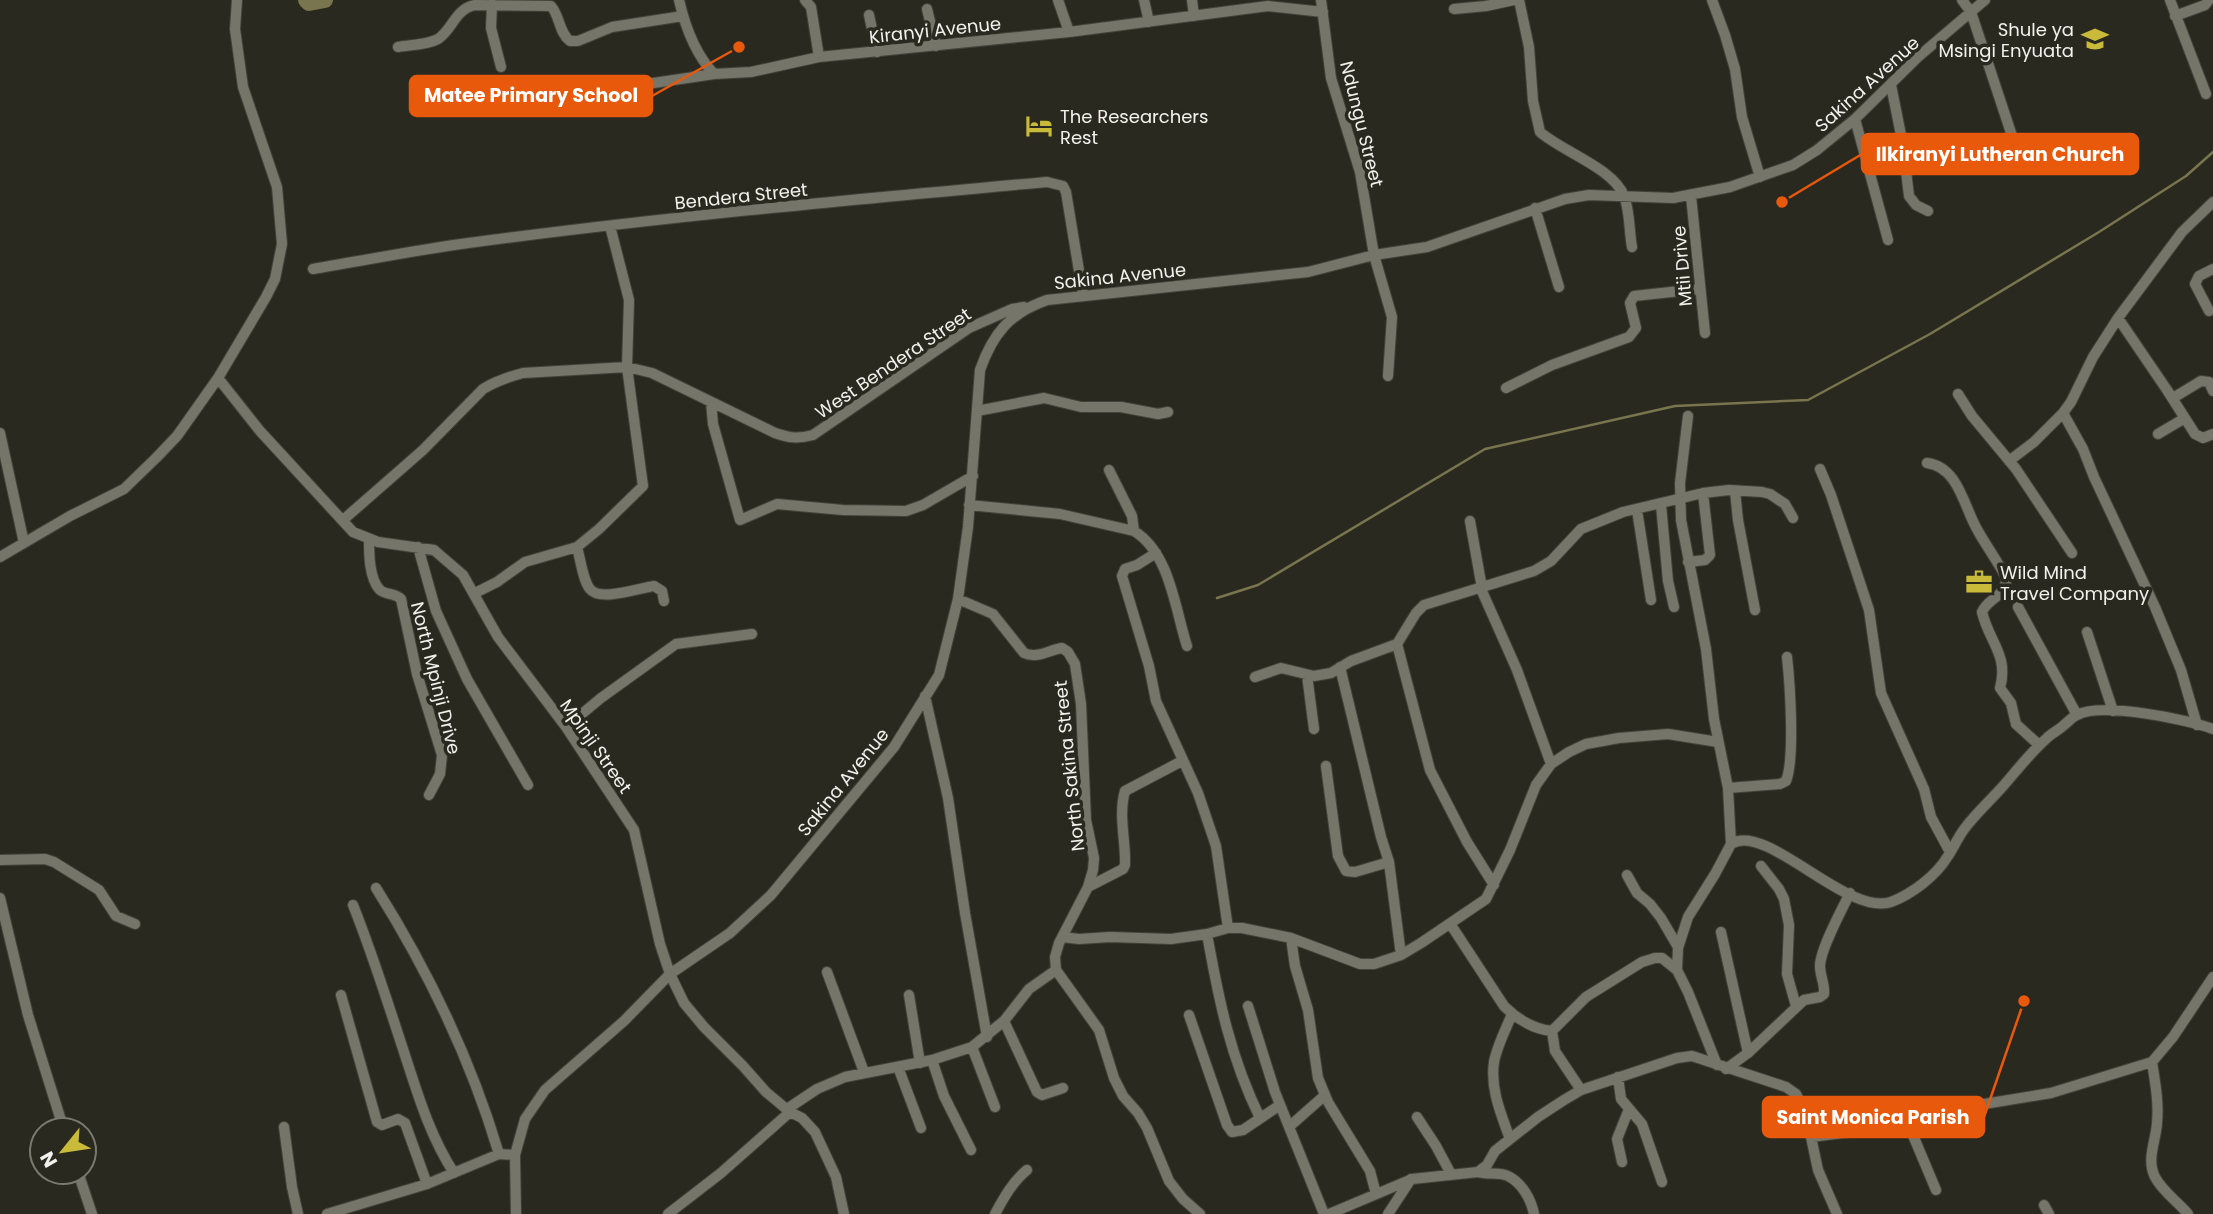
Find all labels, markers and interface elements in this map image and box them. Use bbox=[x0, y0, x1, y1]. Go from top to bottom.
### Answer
street label: Kiranyi Avenue bbox=[868, 11, 1002, 49]
place label: Shule ya Msingi Enyuata bbox=[1938, 17, 2074, 63]
school or university icon: Shule ya Msingi Enyuata bbox=[2080, 24, 2110, 54]
street label: Sakina Avenue bbox=[1809, 30, 1925, 138]
street label: Ndungu Street bbox=[1334, 58, 1390, 190]
callout: Matee Primary School bbox=[410, 76, 652, 116]
text: Matee Primary School bbox=[424, 82, 638, 109]
place label: The Researchers Rest bbox=[1060, 104, 1208, 150]
hotel icon: The Researchers Rest bbox=[1024, 111, 1054, 141]
callout: Ilkiranyi Lutheran Church bbox=[1862, 134, 2138, 174]
text: Ilkiranyi Lutheran Church bbox=[1876, 141, 2124, 168]
street label: Bendera Street bbox=[673, 177, 809, 215]
street label: Mtii Drive bbox=[1666, 225, 1698, 307]
street label: Sakina Avenue bbox=[1053, 257, 1187, 295]
street label: West Bendera Street bbox=[810, 301, 976, 425]
place label: Wild Mind Travel Company bbox=[2000, 560, 2149, 606]
office icon: Wild Mind Travel Company bbox=[1964, 567, 1994, 597]
street label: North Mpinji Drive bbox=[405, 599, 467, 757]
street label: North Sakina Street bbox=[1048, 679, 1090, 853]
street label: Mpinji Street bbox=[554, 694, 638, 798]
street label: Sakina Avenue bbox=[792, 723, 894, 841]
callout: Saint Monica Parish bbox=[1763, 1097, 1984, 1137]
text: Saint Monica Parish bbox=[1776, 1104, 1970, 1131]
north arrow bbox=[28, 1116, 98, 1186]
text: N bbox=[33, 1146, 64, 1172]

